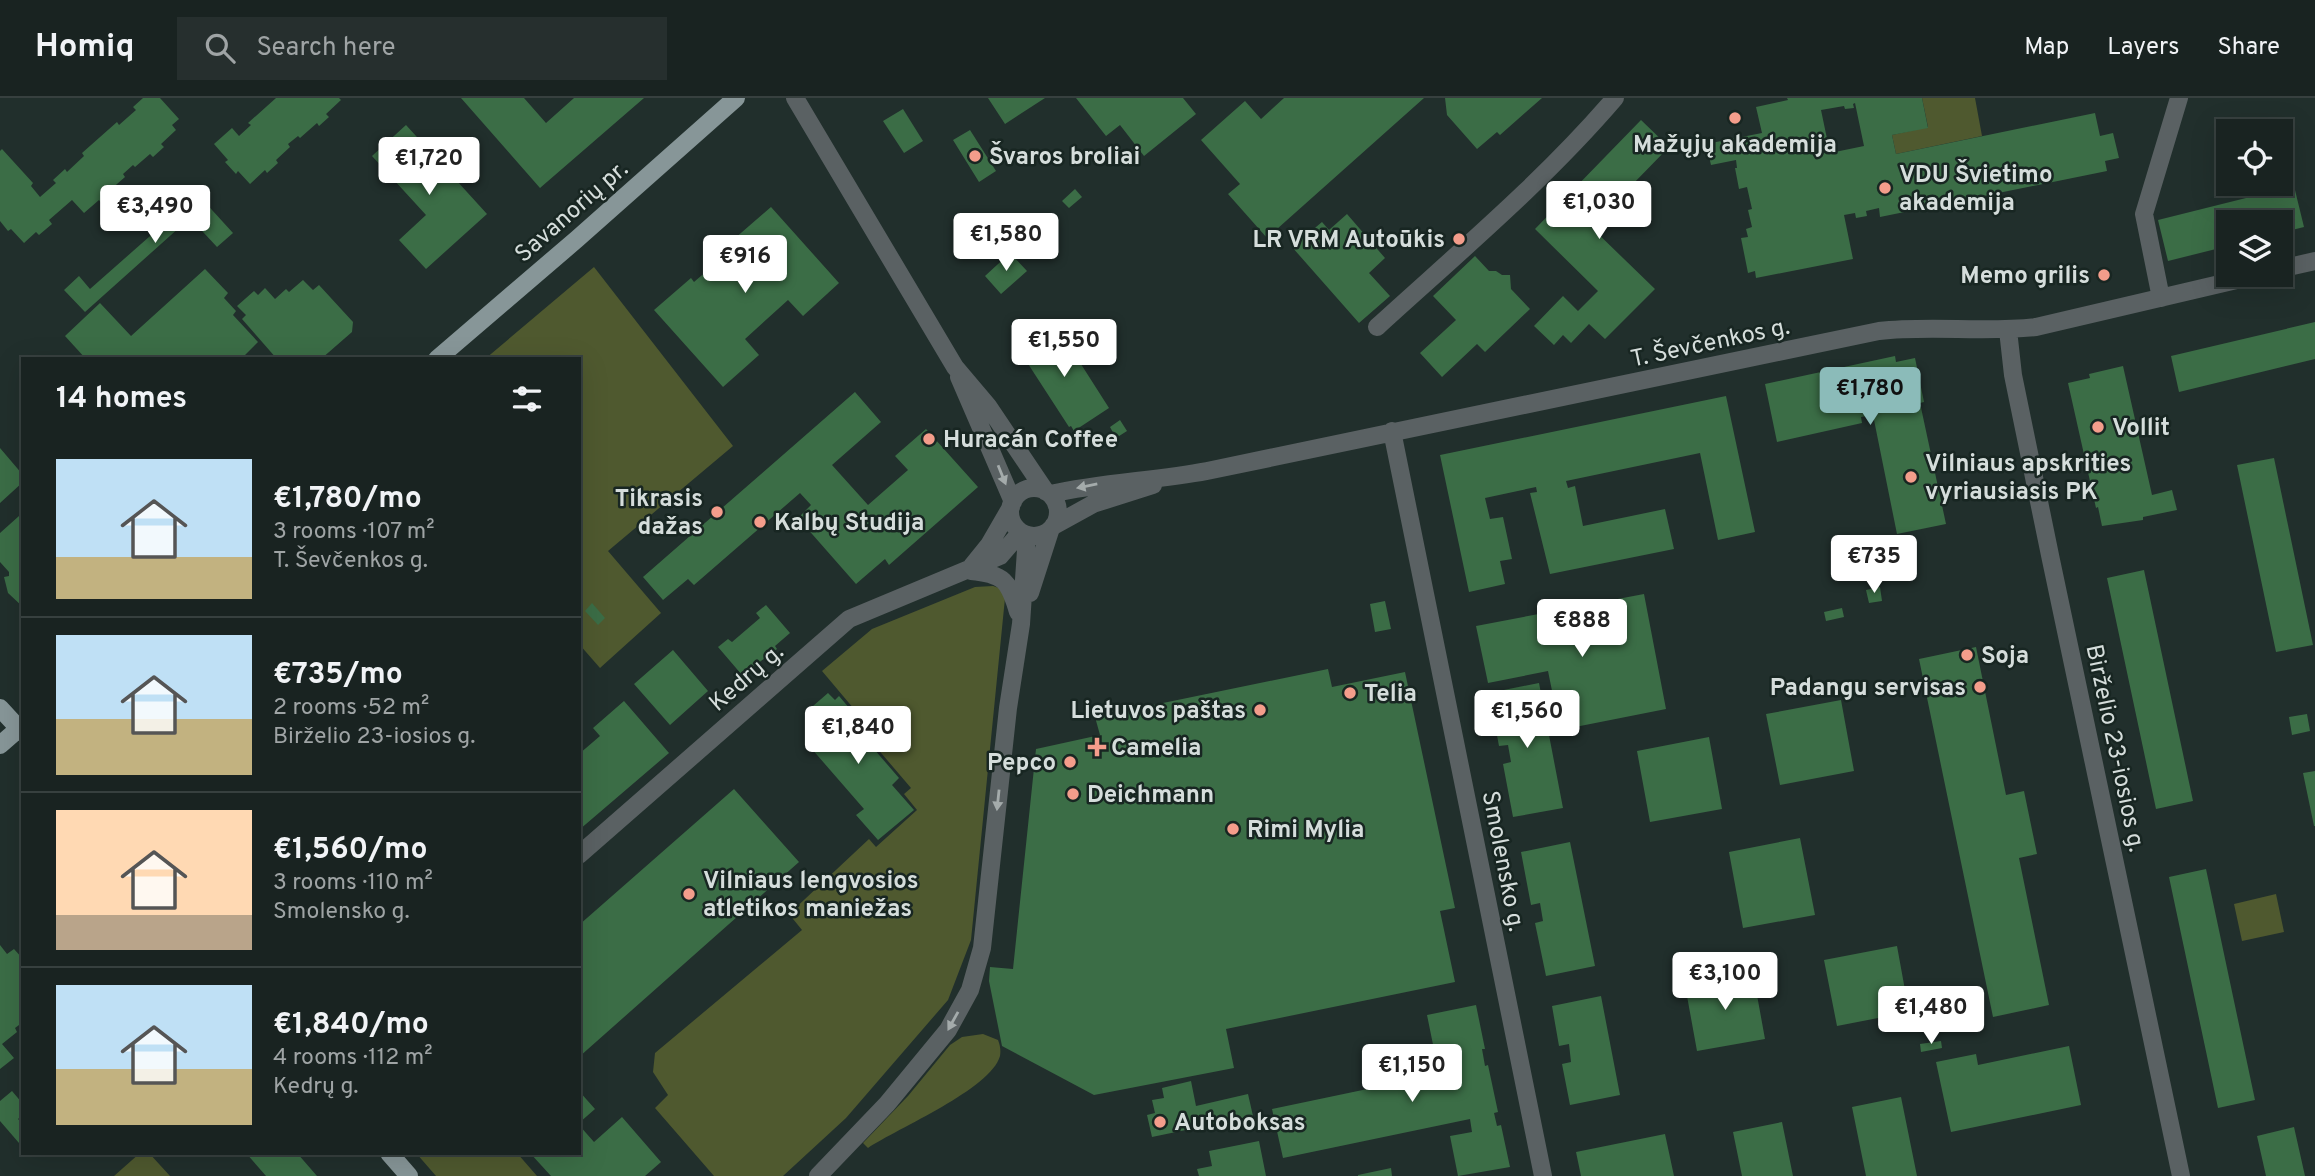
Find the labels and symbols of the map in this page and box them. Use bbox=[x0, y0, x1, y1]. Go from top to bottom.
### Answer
marker: Mažųjų akademija bbox=[1727, 110, 1743, 126]
place label: Mažųjų akademija bbox=[1633, 131, 1837, 161]
pin: €1,720 bbox=[372, 138, 486, 197]
place label: Švaros broliai bbox=[989, 141, 1140, 173]
marker: Švaros broliai bbox=[967, 148, 983, 164]
street label: Savanorių pr. bbox=[509, 155, 635, 270]
place label: VDU Švietimo akademija bbox=[1899, 159, 2053, 219]
marker: VDU Švietimo akademija bbox=[1877, 180, 1893, 196]
pin: €1,030 bbox=[1542, 181, 1656, 241]
pin: €3,490 bbox=[98, 186, 212, 245]
pin: €1,580 bbox=[949, 214, 1063, 273]
place label: LR VRM Autoūkis bbox=[1252, 226, 1445, 256]
marker: LR VRM Autoūkis bbox=[1451, 231, 1467, 247]
pin: €916 bbox=[704, 236, 786, 295]
place label: Memo grilis bbox=[1960, 262, 2090, 292]
marker: Memo grilis bbox=[2096, 267, 2112, 283]
street label: T. Ševčenkos g. bbox=[1628, 311, 1793, 375]
pin: €1,550 bbox=[1007, 320, 1121, 379]
pin: €1,780 bbox=[1813, 368, 1927, 427]
place label: Vollit bbox=[2112, 414, 2170, 444]
marker: Vollit bbox=[2090, 419, 2106, 435]
place label: Huracán Coffee bbox=[943, 426, 1118, 456]
marker: Huracán Coffee bbox=[921, 431, 937, 447]
place label: Vilniaus apskrities vyriausiasis PK bbox=[1925, 450, 2131, 508]
one-way arrow bbox=[996, 464, 1007, 485]
marker: Vilniaus apskrities vyriausiasis PK bbox=[1903, 469, 1919, 485]
one-way arrow bbox=[1076, 481, 1098, 492]
place label: Tikrasis dažas bbox=[615, 485, 703, 543]
marker: Tikrasis dažas bbox=[709, 504, 725, 520]
place label: Kalbų Studija bbox=[774, 509, 924, 539]
marker: Kalbų Studija bbox=[752, 514, 768, 530]
pin: €735 bbox=[1833, 536, 1915, 595]
pin: €888 bbox=[1541, 600, 1623, 659]
street label: Kedrų g. bbox=[704, 638, 791, 719]
place label: Soja bbox=[1981, 642, 2029, 672]
street label: Birželio 23-iosios g. bbox=[2077, 642, 2151, 855]
marker: Soja bbox=[1959, 647, 1975, 663]
place label: Padangu servisas bbox=[1770, 674, 1966, 704]
marker: Padangu servisas bbox=[1972, 679, 1988, 695]
place label: Telia bbox=[1364, 680, 1417, 710]
marker: Telia bbox=[1342, 685, 1358, 701]
pin: €1,560 bbox=[1470, 690, 1584, 750]
place label: Lietuvos paštas bbox=[1070, 697, 1246, 727]
marker: Lietuvos paštas bbox=[1252, 702, 1268, 718]
pin: €1,840 bbox=[801, 706, 915, 766]
place label: Camelia bbox=[1111, 734, 1201, 764]
marker: Camelia bbox=[1089, 739, 1105, 755]
place label: Pepco bbox=[987, 749, 1056, 779]
marker: Pepco bbox=[1062, 754, 1078, 770]
place label: Deichmann bbox=[1087, 781, 1214, 811]
marker: Deichmann bbox=[1065, 786, 1081, 802]
one-way arrow bbox=[992, 789, 1003, 811]
street label: Smolensko g. bbox=[1474, 789, 1530, 934]
place label: Rimi Mylia bbox=[1247, 816, 1364, 846]
marker: Rimi Mylia bbox=[1225, 821, 1241, 837]
place label: Vilniaus lengvosios atletikos maniežas bbox=[703, 867, 918, 925]
marker: Vilniaus lengvosios atletikos maniežas bbox=[681, 886, 697, 902]
pin: €3,100 bbox=[1668, 953, 1782, 1012]
pin: €1,480 bbox=[1874, 986, 1988, 1046]
one-way arrow bbox=[947, 1011, 959, 1031]
pin: €1,150 bbox=[1355, 1044, 1469, 1104]
place label: Autoboksas bbox=[1174, 1109, 1306, 1139]
marker: Autoboksas bbox=[1152, 1114, 1168, 1130]

